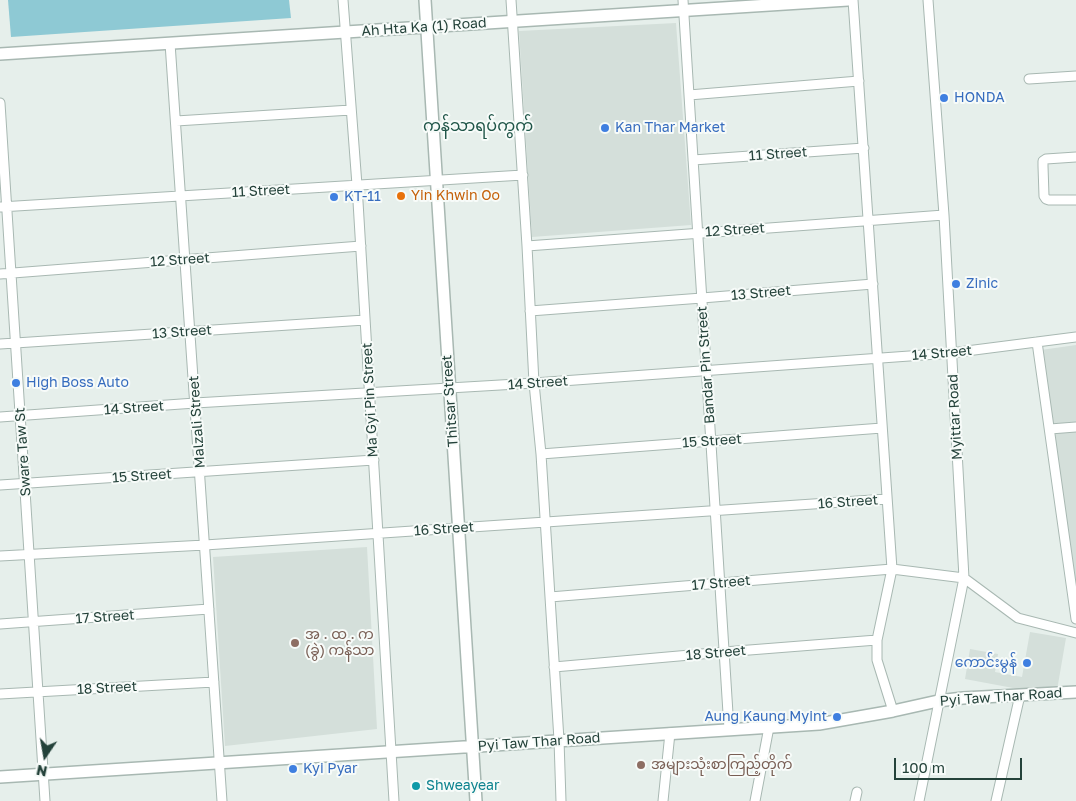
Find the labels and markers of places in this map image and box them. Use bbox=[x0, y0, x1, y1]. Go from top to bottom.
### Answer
place label: HONDA bbox=[954, 90, 1005, 106]
marker: HONDA bbox=[938, 92, 950, 104]
place label: Kan Thar Market bbox=[615, 120, 725, 136]
marker: Kan Thar Market bbox=[599, 122, 611, 134]
place label: Yin Khwin Oo bbox=[411, 188, 500, 204]
place label: KT-11 bbox=[344, 189, 381, 205]
marker: Yin Khwin Oo bbox=[395, 190, 407, 202]
marker: KT-11 bbox=[328, 191, 340, 203]
place label: Zinic bbox=[966, 276, 998, 292]
marker: Zinic bbox=[950, 278, 962, 290]
place label: High Boss Auto bbox=[26, 375, 129, 391]
marker: High Boss Auto bbox=[10, 377, 22, 389]
place label: အ . ထ . က (ခွဲ) ကန်သာ bbox=[305, 627, 374, 660]
marker: အ . ထ . က (ခွဲ) ကန်သာ bbox=[289, 637, 301, 649]
place label: ကောင်းမွန် bbox=[955, 655, 1017, 671]
marker: ကောင်းမွန် bbox=[1021, 657, 1033, 669]
place label: Aung Kaung Myint bbox=[704, 709, 827, 725]
marker: Aung Kaung Myint bbox=[831, 711, 843, 723]
place label: အများသုံးစာကြည့်တိုက် bbox=[651, 757, 793, 773]
marker: အများသုံးစာကြည့်တိုက် bbox=[635, 759, 647, 771]
place label: Kyi Pyar bbox=[303, 761, 357, 777]
marker: Kyi Pyar bbox=[287, 763, 299, 775]
place label: Shweayear bbox=[426, 778, 499, 794]
marker: Shweayear bbox=[410, 780, 422, 792]

